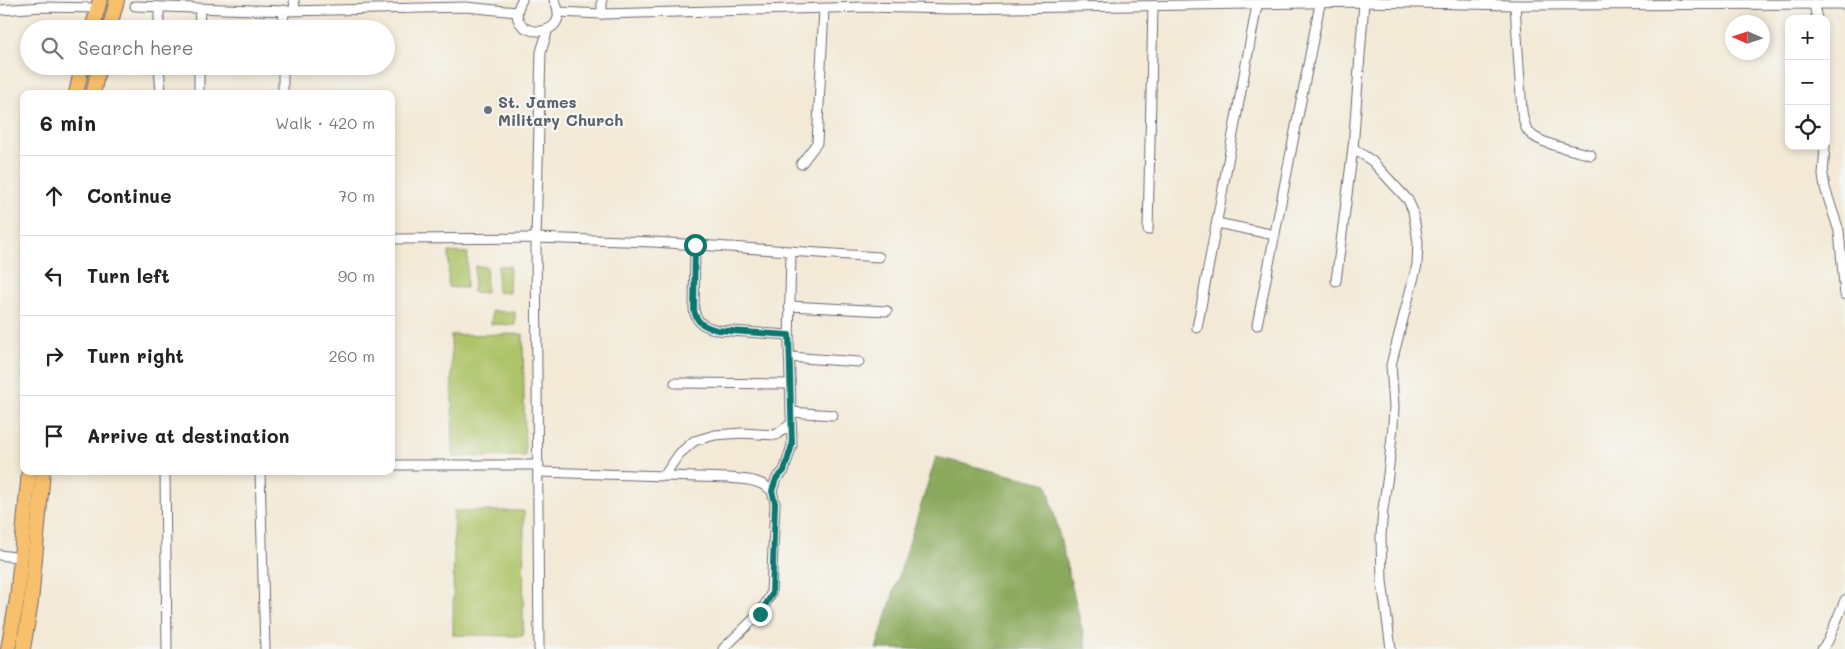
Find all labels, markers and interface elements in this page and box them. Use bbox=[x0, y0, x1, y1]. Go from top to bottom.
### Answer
north arrow bbox=[1725, 15, 1770, 60]
map controls bbox=[1785, 15, 1830, 150]
button: + bbox=[1785, 15, 1830, 60]
search box bbox=[20, 20, 395, 75]
icon: search bbox=[38, 34, 66, 62]
text: Search here bbox=[78, 35, 194, 60]
button: − bbox=[1785, 60, 1830, 105]
place label: St. James Military Church bbox=[498, 91, 623, 130]
marker: St. James Military Church bbox=[482, 104, 494, 116]
button: locate bbox=[1785, 105, 1830, 150]
text: 6 min bbox=[40, 109, 96, 136]
text: Walk · 420 m bbox=[275, 112, 375, 133]
icon: ahead bbox=[40, 182, 68, 210]
text: Continue bbox=[87, 183, 172, 208]
text: 70 m bbox=[338, 185, 375, 206]
route start bbox=[684, 234, 707, 257]
icon: left bbox=[40, 262, 68, 290]
text: Turn left bbox=[87, 263, 170, 288]
text: 90 m bbox=[338, 265, 375, 286]
icon: right bbox=[40, 342, 68, 370]
text: Turn right bbox=[87, 343, 184, 368]
text: 260 m bbox=[329, 345, 375, 366]
icon: arrive bbox=[40, 422, 68, 450]
text: Arrive at destination bbox=[87, 423, 290, 448]
route end bbox=[749, 603, 772, 626]

